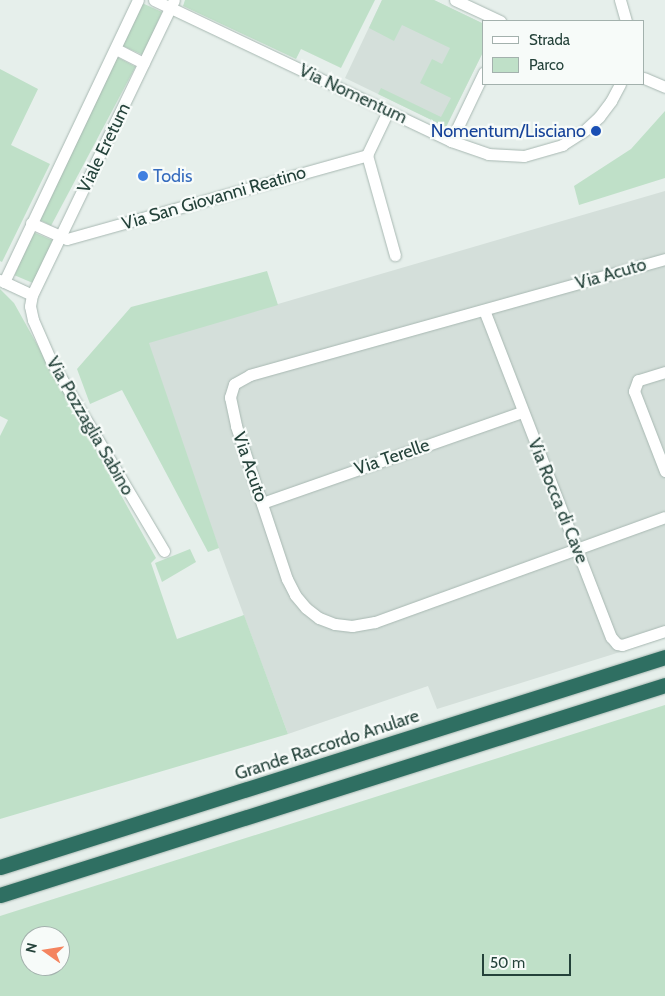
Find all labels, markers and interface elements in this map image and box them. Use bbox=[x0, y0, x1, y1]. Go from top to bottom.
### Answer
legend bbox=[482, 20, 645, 85]
text: Strada bbox=[529, 31, 570, 49]
text: Parco bbox=[529, 56, 564, 74]
street label: Via Nomentum bbox=[296, 60, 410, 128]
street label: Viale Eretum bbox=[73, 99, 135, 197]
place label: Nomentum/Lisciano bbox=[431, 120, 586, 142]
marker: Nomentum/Lisciano bbox=[590, 125, 602, 137]
street label: Via San Giovanni Reatino bbox=[119, 161, 309, 235]
place label: Todis bbox=[153, 165, 192, 187]
marker: Todis bbox=[137, 170, 149, 182]
street label: Via Acuto bbox=[573, 254, 649, 294]
street label: Via Pozzaglia Sabino bbox=[42, 353, 138, 499]
street label: Via Acuto bbox=[228, 429, 272, 505]
street label: Via Terelle bbox=[352, 434, 432, 480]
street label: Via Rocca di Cave bbox=[523, 435, 593, 567]
street label: Grande Raccordo Anulare bbox=[232, 705, 422, 785]
north arrow bbox=[20, 926, 70, 976]
text: N bbox=[21, 941, 41, 955]
scale bar bbox=[485, 944, 574, 976]
text: 50 m bbox=[490, 954, 525, 972]

